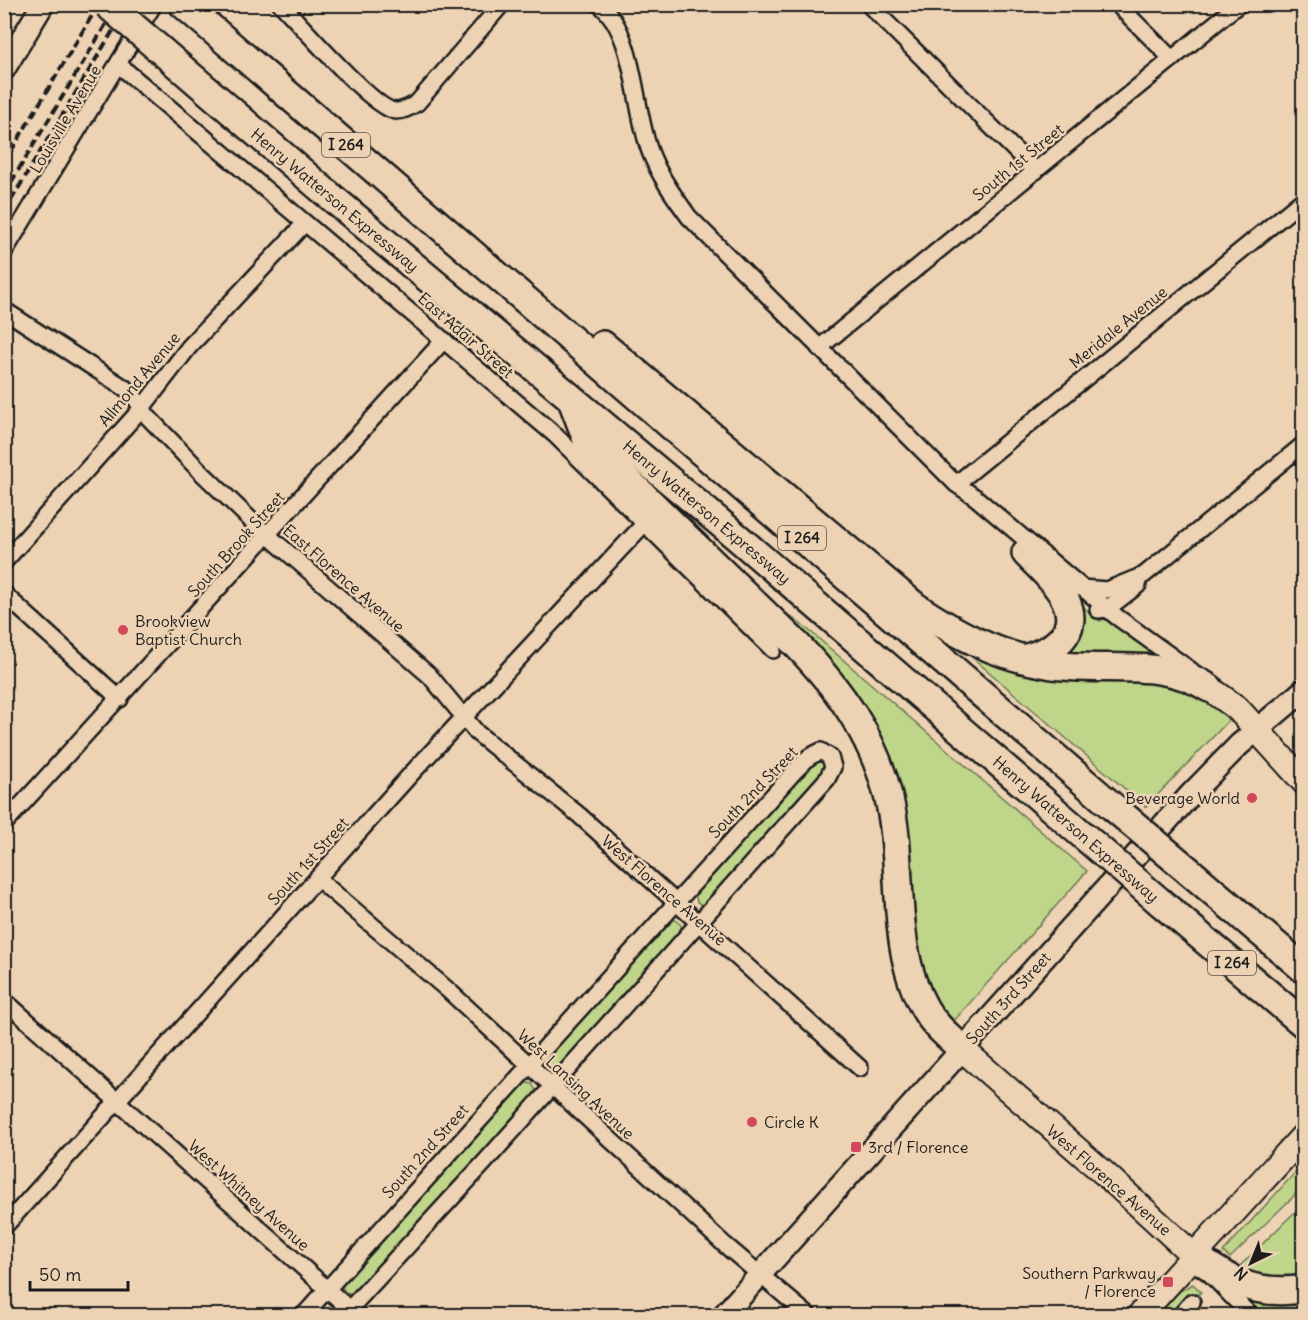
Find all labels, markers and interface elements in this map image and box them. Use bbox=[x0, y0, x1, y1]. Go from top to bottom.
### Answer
street label: Louisville Avenue bbox=[25, 61, 105, 177]
street label: South 1st Street bbox=[968, 119, 1068, 205]
street label: Henry Watterson Expressway bbox=[247, 124, 423, 276]
road number: I 264 bbox=[322, 133, 370, 157]
street label: Meridale Avenue bbox=[1065, 282, 1171, 372]
street label: East Adair Street bbox=[414, 288, 518, 382]
street label: Allmond Avenue bbox=[94, 328, 184, 430]
street label: Henry Watterson Expressway bbox=[619, 436, 795, 588]
street label: South Brook Street bbox=[183, 487, 289, 601]
street label: East Florence Avenue bbox=[279, 520, 409, 636]
road number: I 264 bbox=[778, 526, 826, 550]
place label: Brookview Baptist Church bbox=[135, 611, 242, 649]
marker: Brookview Baptist Church bbox=[116, 623, 130, 637]
street label: South 2nd Street bbox=[704, 742, 802, 842]
street label: Henry Watterson Expressway bbox=[989, 752, 1163, 906]
place label: Beverage World bbox=[1125, 788, 1240, 808]
marker: Beverage World bbox=[1245, 791, 1259, 805]
street label: South 1st Street bbox=[263, 813, 353, 909]
street label: West Florence Avenue bbox=[598, 830, 730, 950]
street label: South 3rd Street bbox=[961, 947, 1055, 1048]
road number: I 264 bbox=[1208, 951, 1256, 975]
street label: West Lansing Avenue bbox=[513, 1025, 639, 1143]
street label: South 2nd Street bbox=[378, 1099, 473, 1202]
place label: Circle K bbox=[764, 1112, 819, 1132]
marker: Circle K bbox=[745, 1115, 759, 1129]
street label: West Florence Avenue bbox=[1043, 1120, 1175, 1240]
street label: West Whitney Avenue bbox=[184, 1135, 314, 1255]
place label: 3rd / Florence bbox=[868, 1137, 968, 1157]
marker: 3rd / Florence bbox=[849, 1140, 863, 1154]
north arrow bbox=[1221, 1233, 1281, 1293]
scale bar bbox=[30, 1254, 128, 1292]
text: 50 m bbox=[39, 1263, 81, 1286]
place label: Southern Parkway / Florence bbox=[1022, 1263, 1156, 1301]
text: N bbox=[1230, 1263, 1252, 1285]
marker: Southern Parkway / Florence bbox=[1161, 1275, 1175, 1289]

